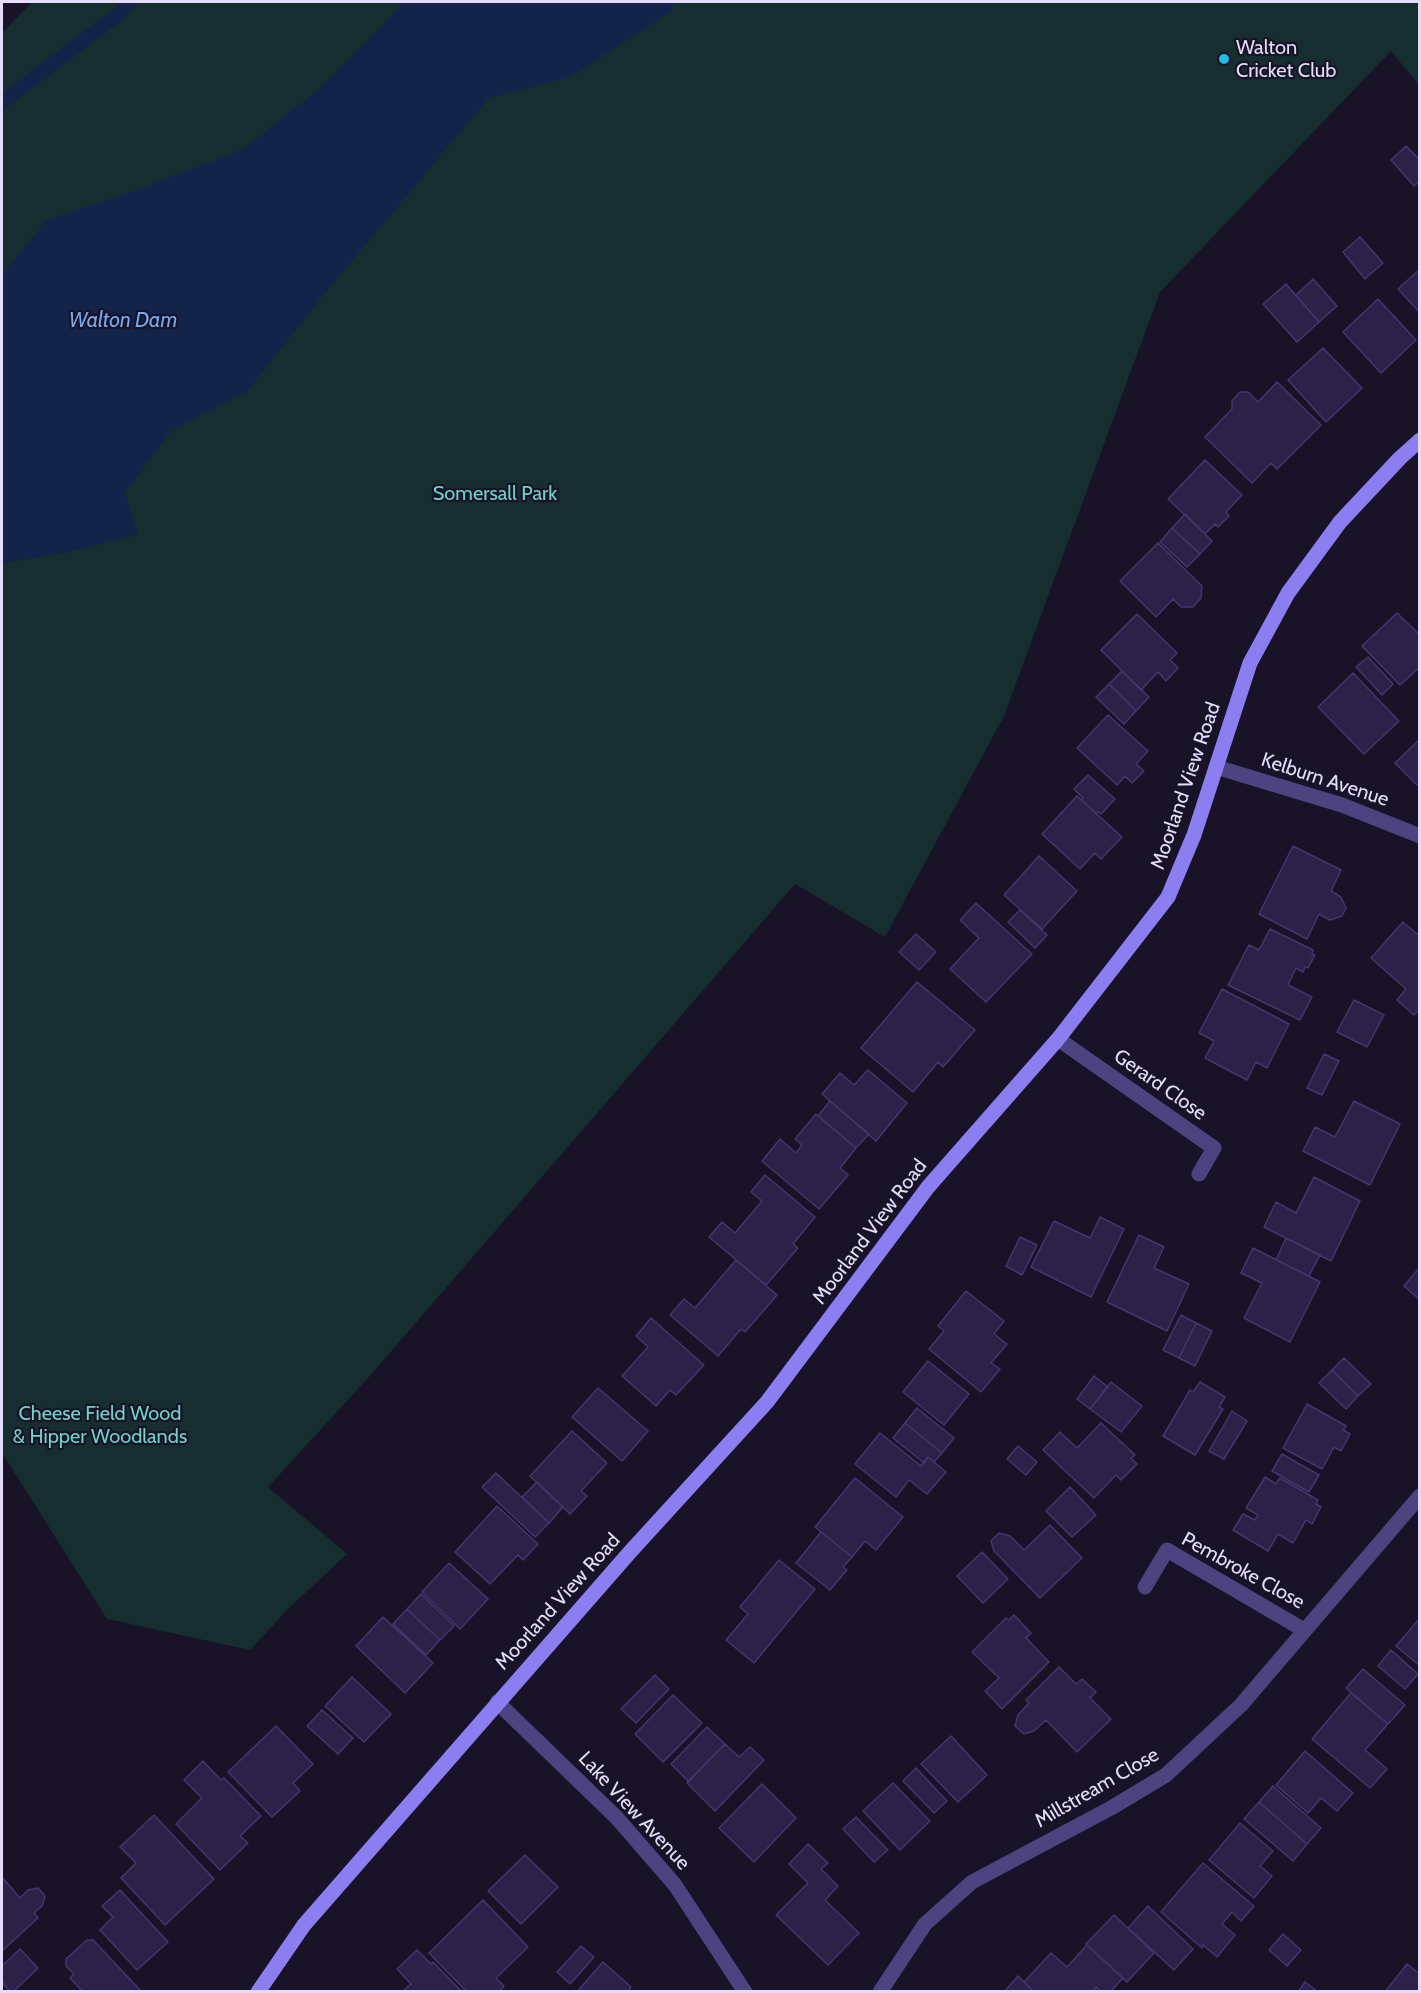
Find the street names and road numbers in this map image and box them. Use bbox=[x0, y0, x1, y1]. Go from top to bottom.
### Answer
street label: Moorland View Road bbox=[1146, 699, 1226, 873]
street label: Kelburn Avenue bbox=[1258, 748, 1392, 812]
street label: Gerard Close bbox=[1109, 1044, 1211, 1126]
street label: Moorland View Road bbox=[808, 1155, 932, 1309]
street label: Pembroke Close bbox=[1177, 1527, 1309, 1615]
street label: Moorland View Road bbox=[490, 1529, 626, 1675]
street label: Millstream Close bbox=[1031, 1743, 1163, 1833]
street label: Lake View Avenue bbox=[573, 1747, 695, 1875]

